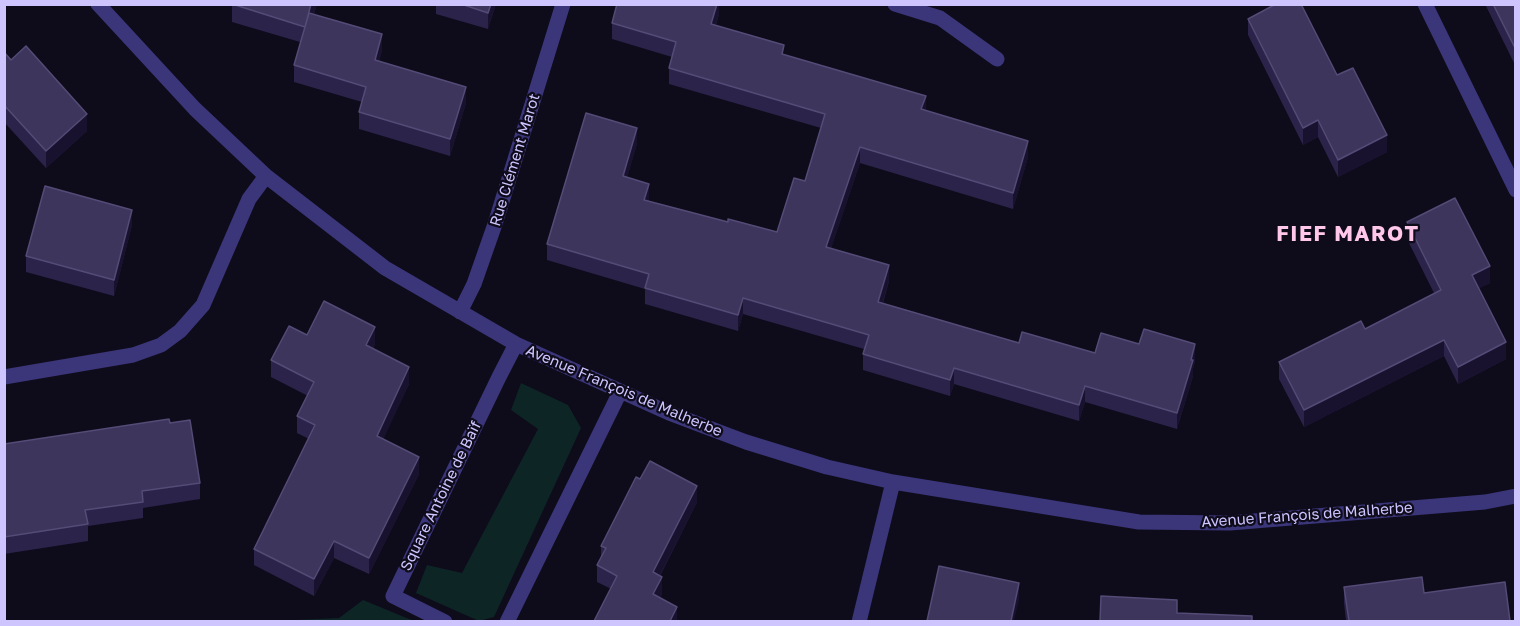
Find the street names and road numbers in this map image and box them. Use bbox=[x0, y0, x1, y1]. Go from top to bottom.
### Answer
street label: Rue Clément Marot bbox=[486, 91, 544, 229]
street label: Avenue François de Malherbe bbox=[523, 341, 725, 441]
street label: Square Antoine de Baïf bbox=[397, 418, 485, 574]
street label: Avenue François de Malherbe bbox=[1201, 499, 1413, 531]

